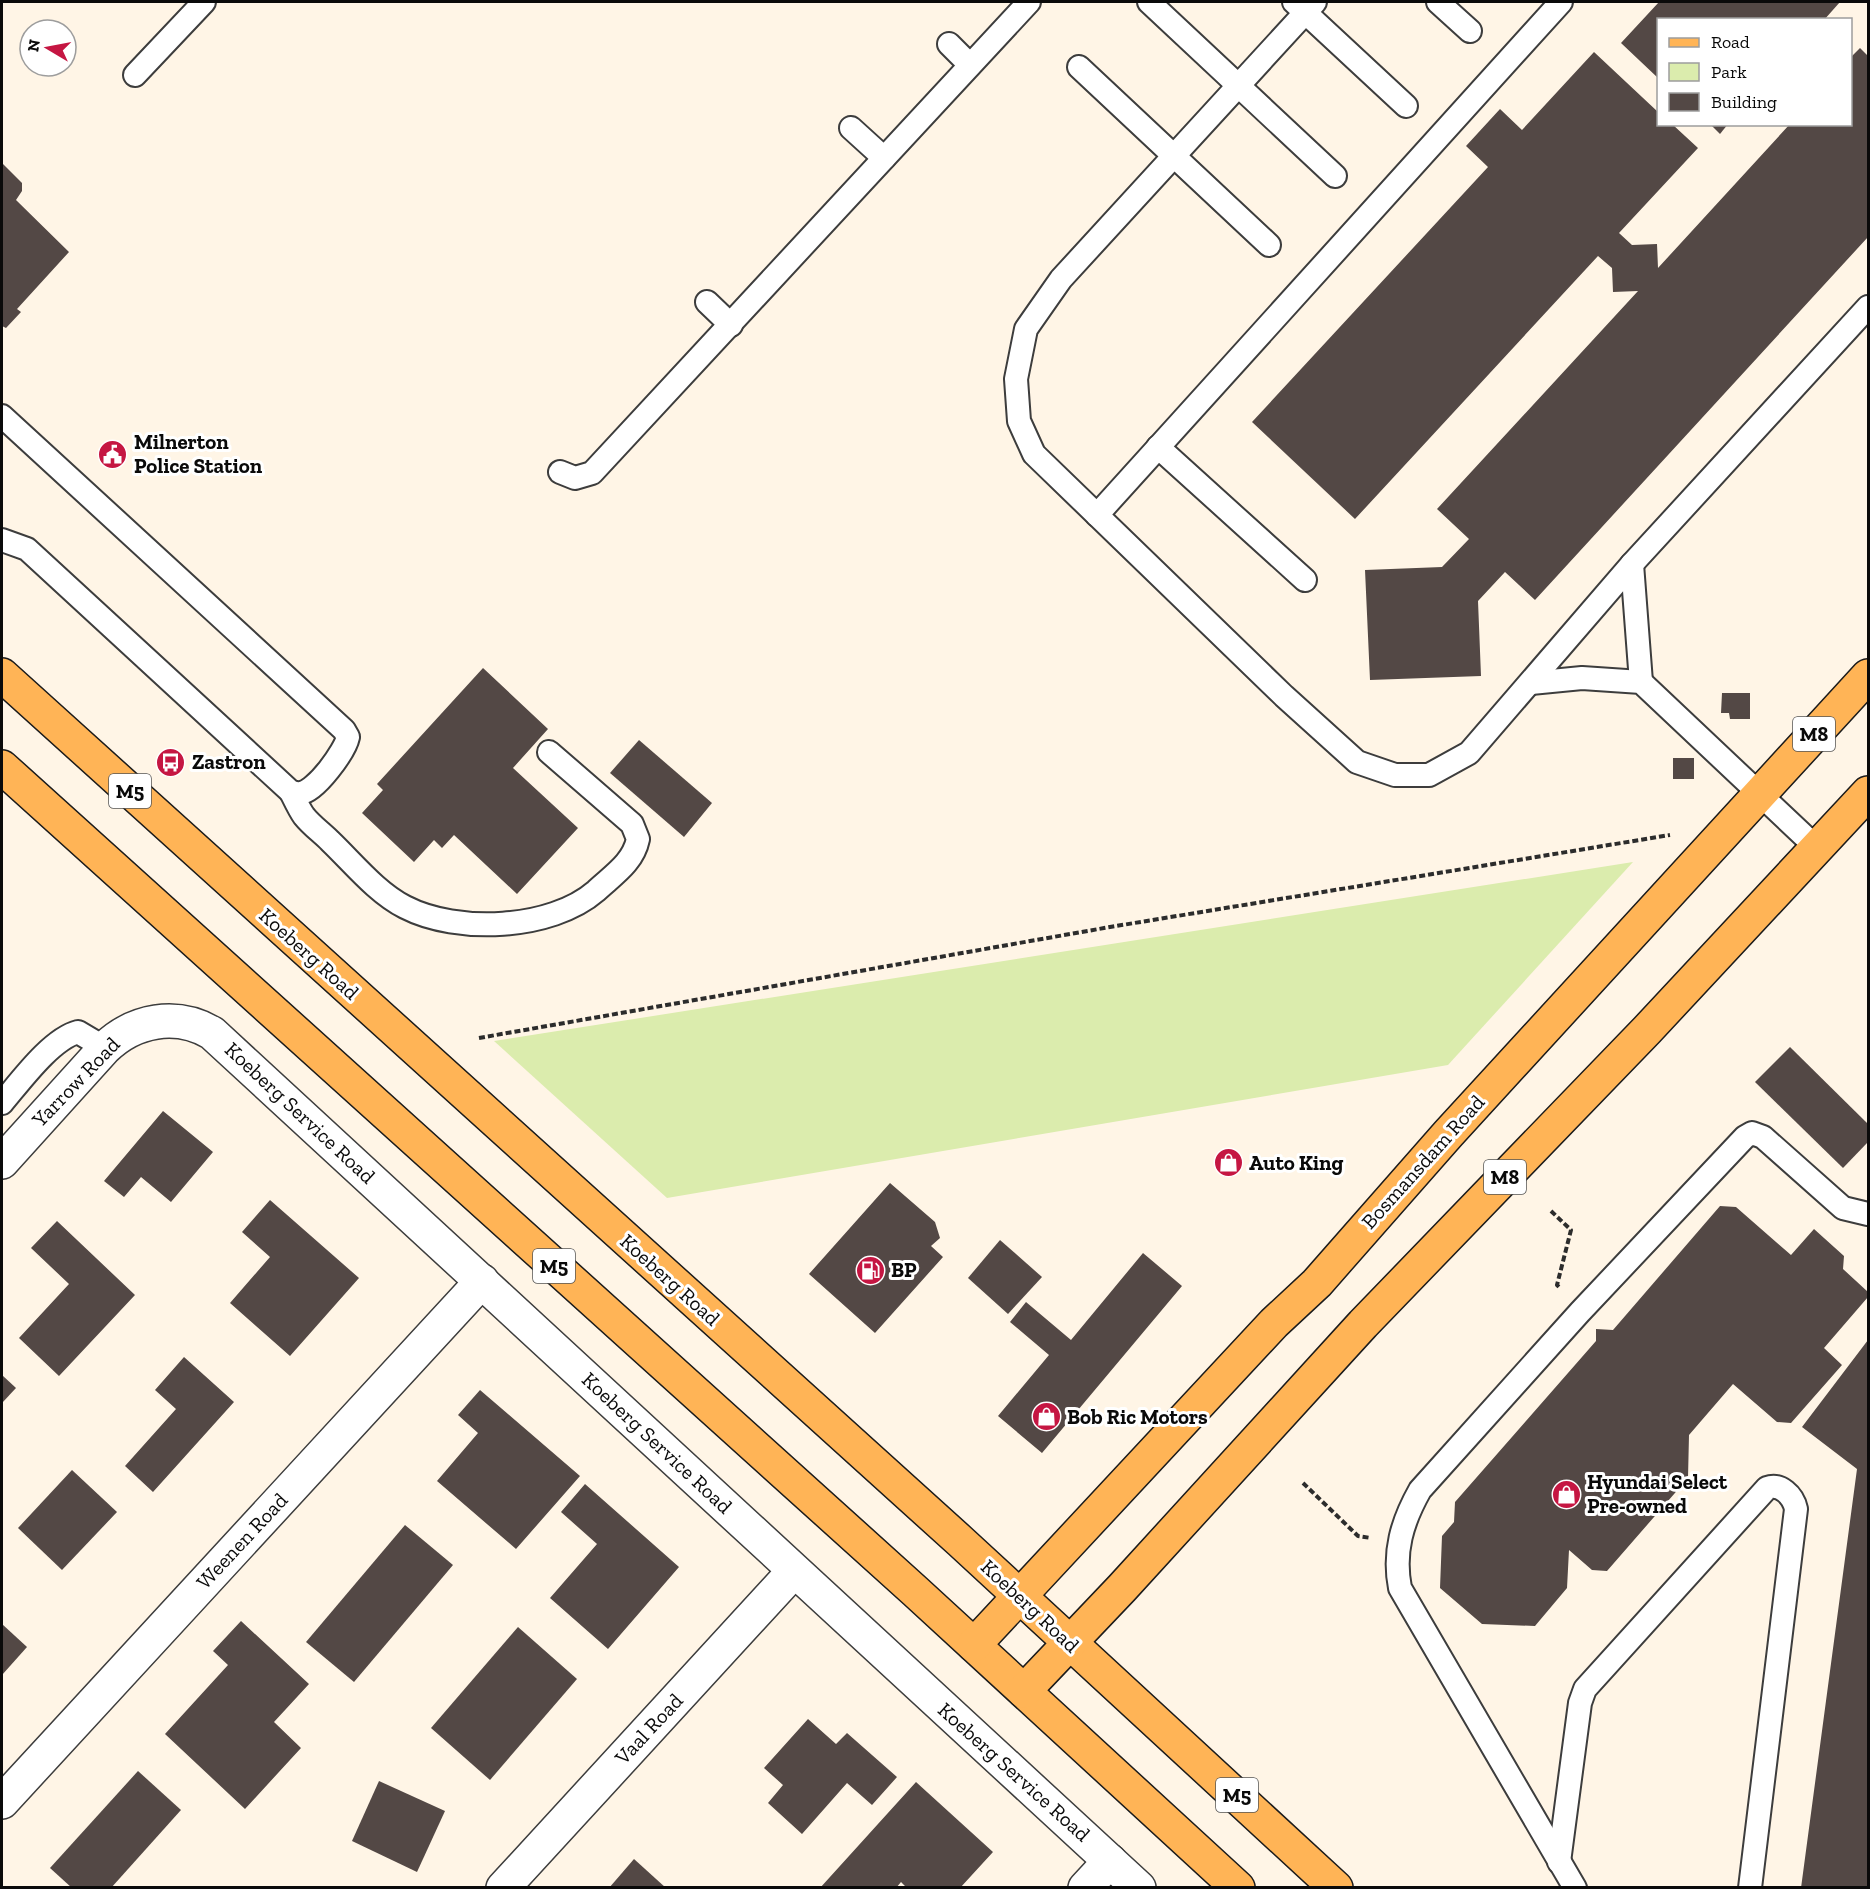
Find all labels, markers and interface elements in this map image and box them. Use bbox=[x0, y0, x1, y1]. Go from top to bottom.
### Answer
north arrow bbox=[18, 18, 78, 78]
legend bbox=[1657, 18, 1852, 126]
text: Road bbox=[1711, 31, 1750, 53]
text: N bbox=[23, 38, 44, 53]
text: Park bbox=[1711, 61, 1747, 83]
text: Building bbox=[1711, 91, 1777, 113]
place label: Milnerton Police Station bbox=[134, 429, 263, 478]
public building icon: Milnerton Police Station bbox=[97, 438, 129, 470]
road number: M8 bbox=[1793, 717, 1835, 751]
bus stop icon: Zastron bbox=[155, 746, 187, 778]
place label: Zastron bbox=[192, 749, 266, 774]
road number: M5 bbox=[109, 774, 151, 808]
street label: Koeberg Road bbox=[255, 903, 365, 1005]
street label: Yarrow Road bbox=[26, 1031, 125, 1133]
street label: Koeberg Service Road bbox=[220, 1037, 381, 1189]
street label: Bosmansdam Road bbox=[1356, 1089, 1490, 1234]
shop icon: Auto King bbox=[1212, 1147, 1244, 1179]
place label: Auto King bbox=[1249, 1150, 1344, 1175]
road number: M8 bbox=[1484, 1160, 1526, 1194]
street label: Koeberg Road bbox=[616, 1229, 726, 1331]
road number: M5 bbox=[533, 1249, 575, 1283]
fuel station icon: BP bbox=[854, 1254, 886, 1286]
place label: BP bbox=[891, 1257, 917, 1282]
street label: Koeberg Service Road bbox=[577, 1367, 738, 1519]
shop icon: Bob Ric Motors bbox=[1030, 1401, 1062, 1433]
place label: Bob Ric Motors bbox=[1067, 1404, 1208, 1429]
place label: Hyundai Select Pre-owned bbox=[1587, 1469, 1728, 1518]
shop icon: Hyundai Select Pre-owned bbox=[1550, 1478, 1582, 1510]
street label: Weenen Road bbox=[191, 1487, 293, 1594]
street label: Koeberg Road bbox=[976, 1554, 1085, 1658]
street label: Vaal Road bbox=[609, 1688, 688, 1770]
street label: Koeberg Service Road bbox=[933, 1697, 1096, 1847]
road number: M5 bbox=[1216, 1778, 1258, 1812]

